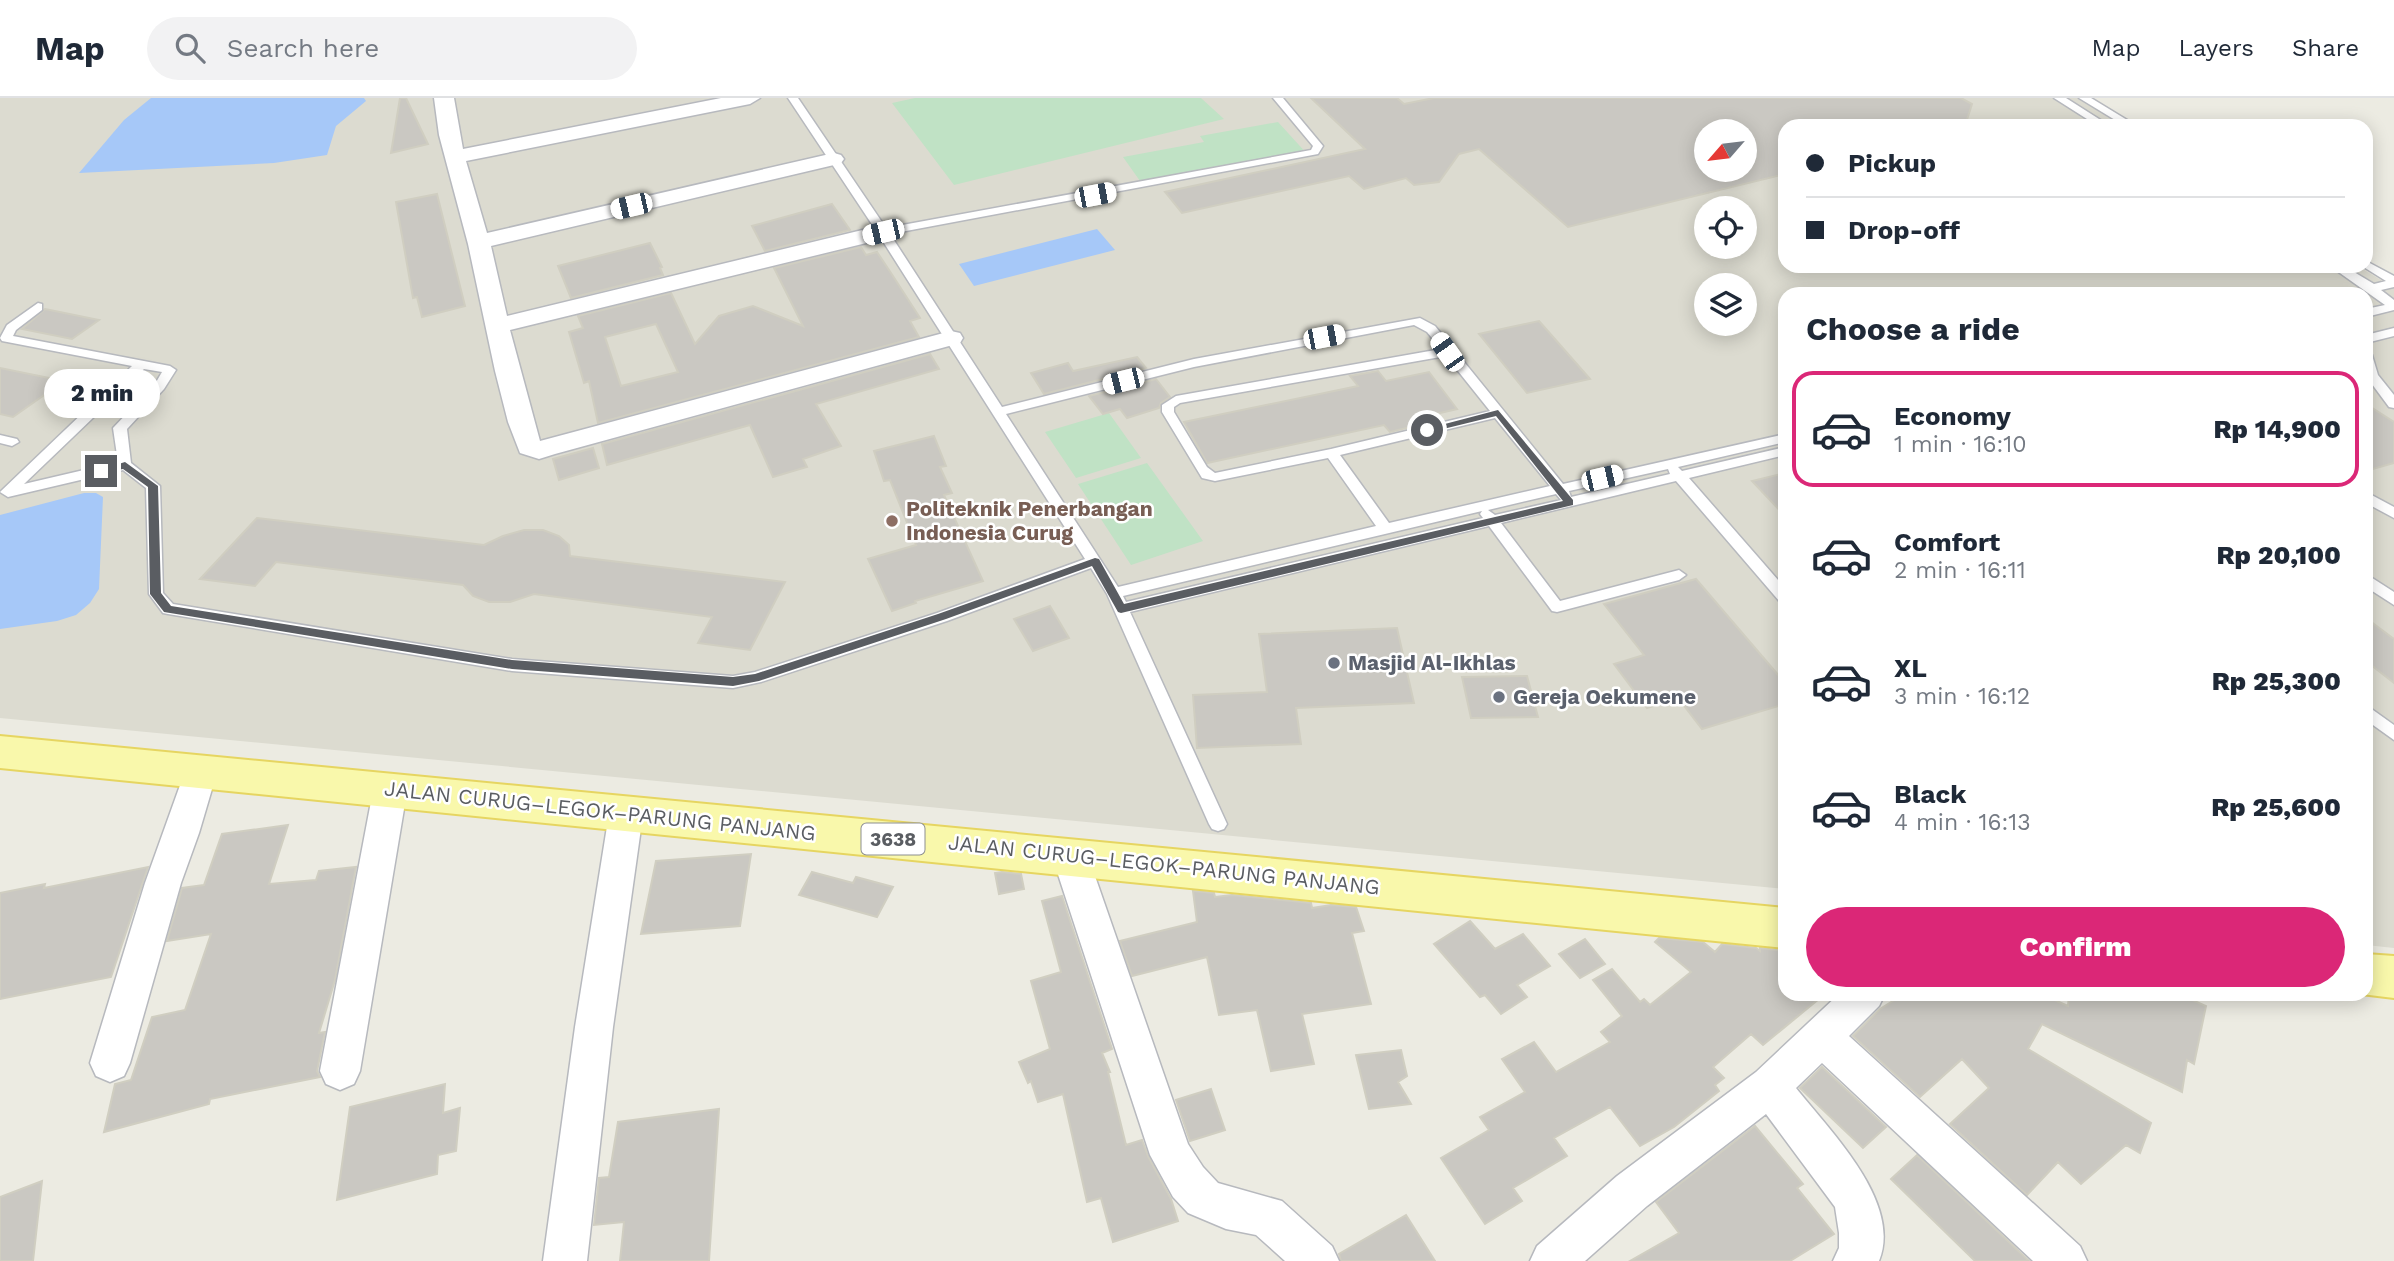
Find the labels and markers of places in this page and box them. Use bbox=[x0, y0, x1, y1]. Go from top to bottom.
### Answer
place label: Politeknik Penerbangan Indonesia Curug bbox=[906, 496, 1153, 545]
marker: Politeknik Penerbangan Indonesia Curug bbox=[884, 513, 900, 529]
place label: Masjid Al-Ikhlas bbox=[1348, 650, 1516, 675]
marker: Masjid Al-Ikhlas bbox=[1326, 655, 1342, 671]
place label: Gereja Oekumene bbox=[1513, 684, 1696, 709]
marker: Gereja Oekumene bbox=[1491, 689, 1507, 705]

